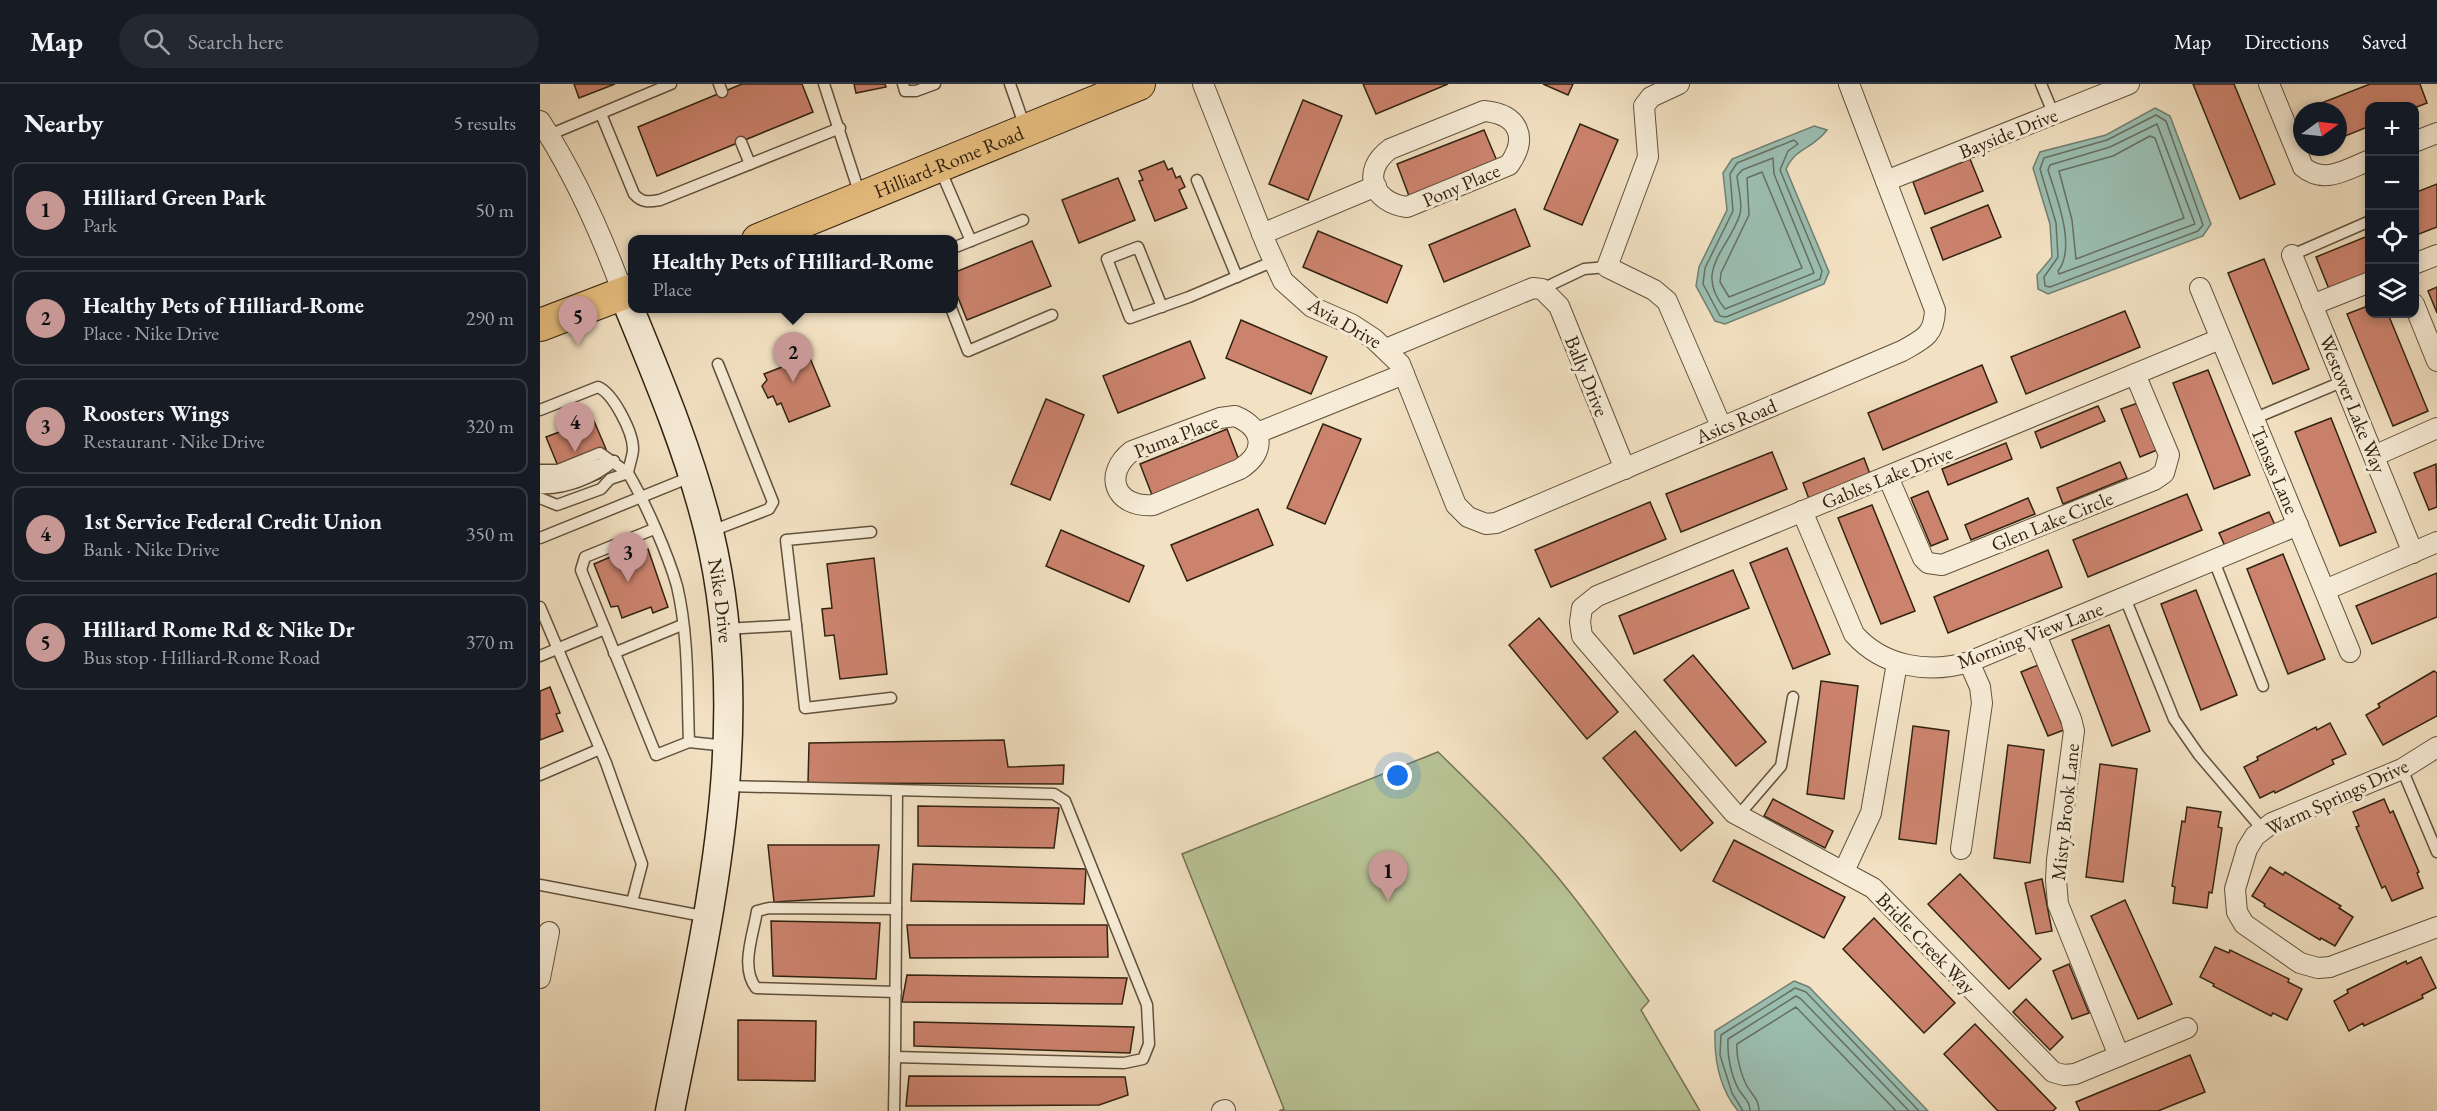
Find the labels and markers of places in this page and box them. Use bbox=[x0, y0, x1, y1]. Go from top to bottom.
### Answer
pin: 5 bbox=[558, 296, 597, 346]
pin: 2 bbox=[774, 332, 812, 382]
pin: 4 bbox=[555, 402, 594, 452]
pin: 3 bbox=[608, 532, 647, 582]
pin: 1 bbox=[1368, 852, 1408, 901]

